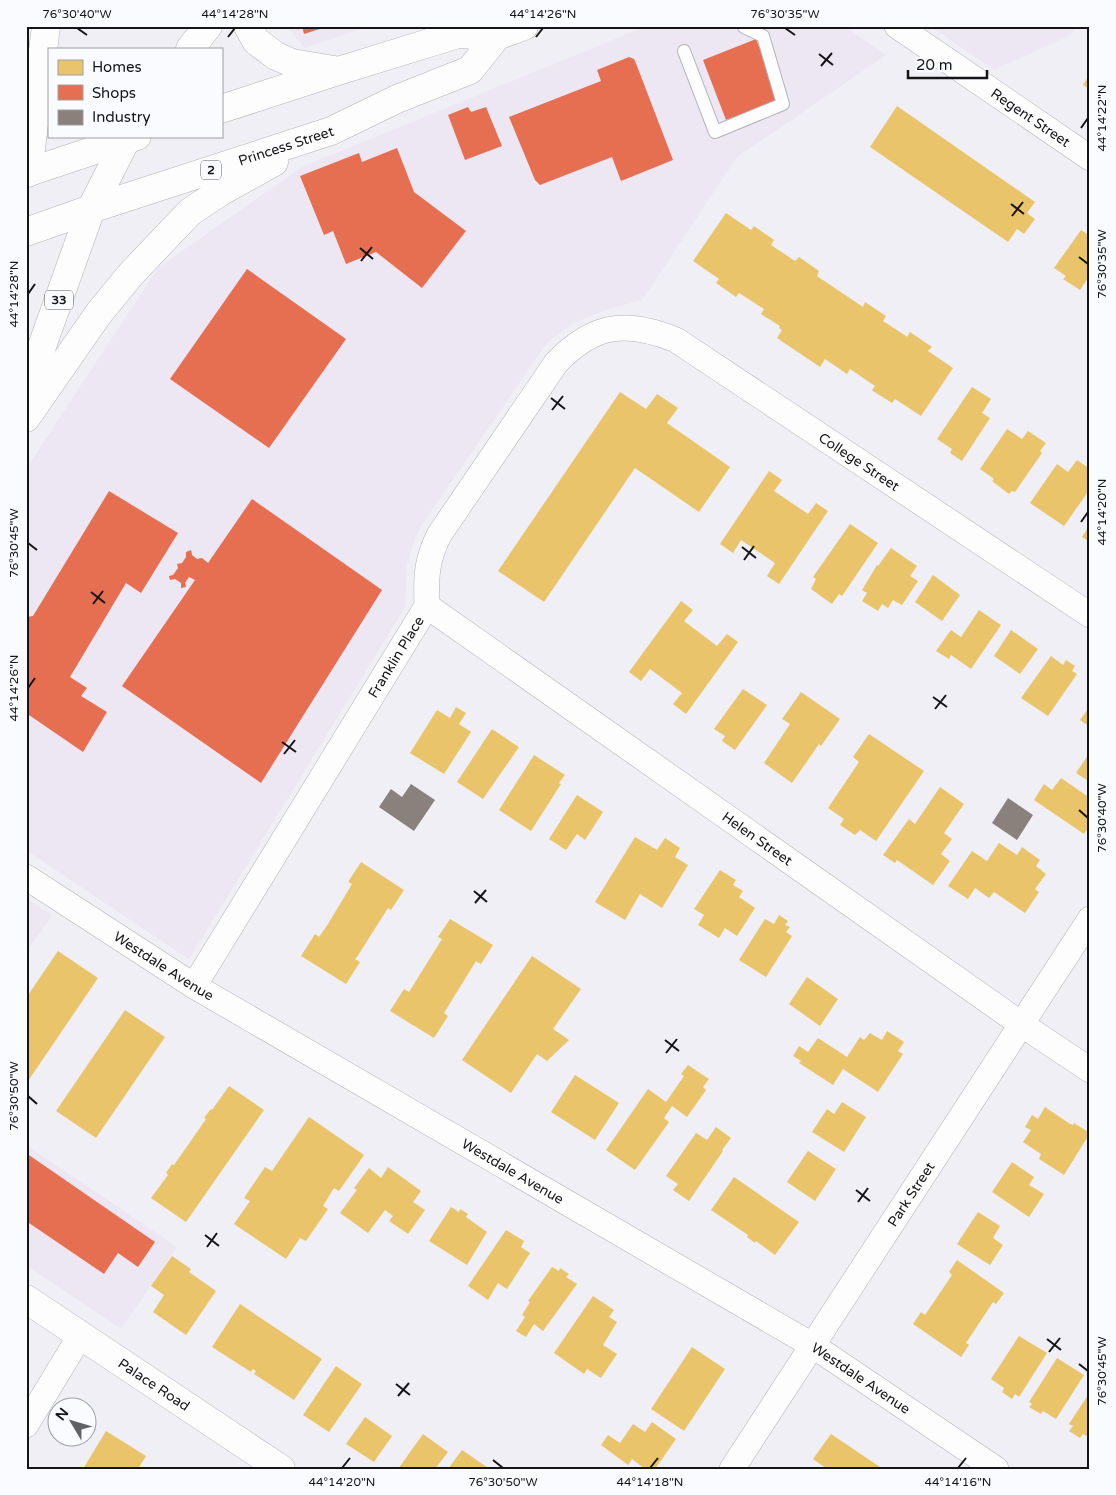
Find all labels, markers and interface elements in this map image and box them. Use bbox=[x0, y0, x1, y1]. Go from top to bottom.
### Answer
text: 76°30'40"W bbox=[42, 7, 112, 21]
text: 44°14'28"N bbox=[202, 7, 269, 21]
text: 44°14'26"N bbox=[510, 7, 577, 21]
text: 76°30'35"W bbox=[750, 7, 820, 21]
legend bbox=[48, 48, 222, 138]
scale bar bbox=[908, 48, 987, 80]
text: 20 m bbox=[916, 56, 953, 74]
text: Homes bbox=[92, 58, 142, 76]
text: Shops bbox=[92, 84, 136, 102]
street label: Regent Street bbox=[988, 84, 1074, 151]
text: 44°14'22"N bbox=[1095, 85, 1109, 152]
text: Industry bbox=[92, 108, 151, 126]
street label: Princess Street bbox=[236, 122, 336, 169]
road number: 2 bbox=[201, 160, 221, 180]
text: 76°30'35"W bbox=[1095, 229, 1109, 299]
text: 44°14'28"N bbox=[7, 261, 21, 328]
road number: 33 bbox=[45, 290, 73, 310]
street label: College Street bbox=[815, 429, 903, 495]
text: 44°14'20"N bbox=[1095, 479, 1109, 546]
text: 76°30'45"W bbox=[7, 508, 21, 578]
street label: Franklin Place bbox=[364, 613, 427, 701]
text: 44°14'26"N bbox=[7, 655, 21, 722]
text: 76°30'40"W bbox=[1095, 783, 1109, 853]
street label: Helen Street bbox=[719, 808, 796, 869]
street label: Westdale Avenue bbox=[111, 928, 217, 1004]
text: 76°30'50"W bbox=[7, 1061, 21, 1131]
street label: Westdale Avenue bbox=[459, 1135, 567, 1208]
street label: Park Street bbox=[884, 1158, 938, 1230]
text: 76°30'45"W bbox=[1095, 1336, 1109, 1406]
street label: Westdale Avenue bbox=[808, 1339, 914, 1417]
street label: Palace Road bbox=[115, 1354, 193, 1414]
north arrow bbox=[48, 1398, 98, 1448]
text: N bbox=[52, 1405, 72, 1424]
text: 44°14'20"N bbox=[309, 1475, 376, 1489]
text: 76°30'50"W bbox=[468, 1475, 538, 1489]
text: 44°14'18"N bbox=[617, 1475, 684, 1489]
text: 44°14'16"N bbox=[925, 1475, 992, 1489]

